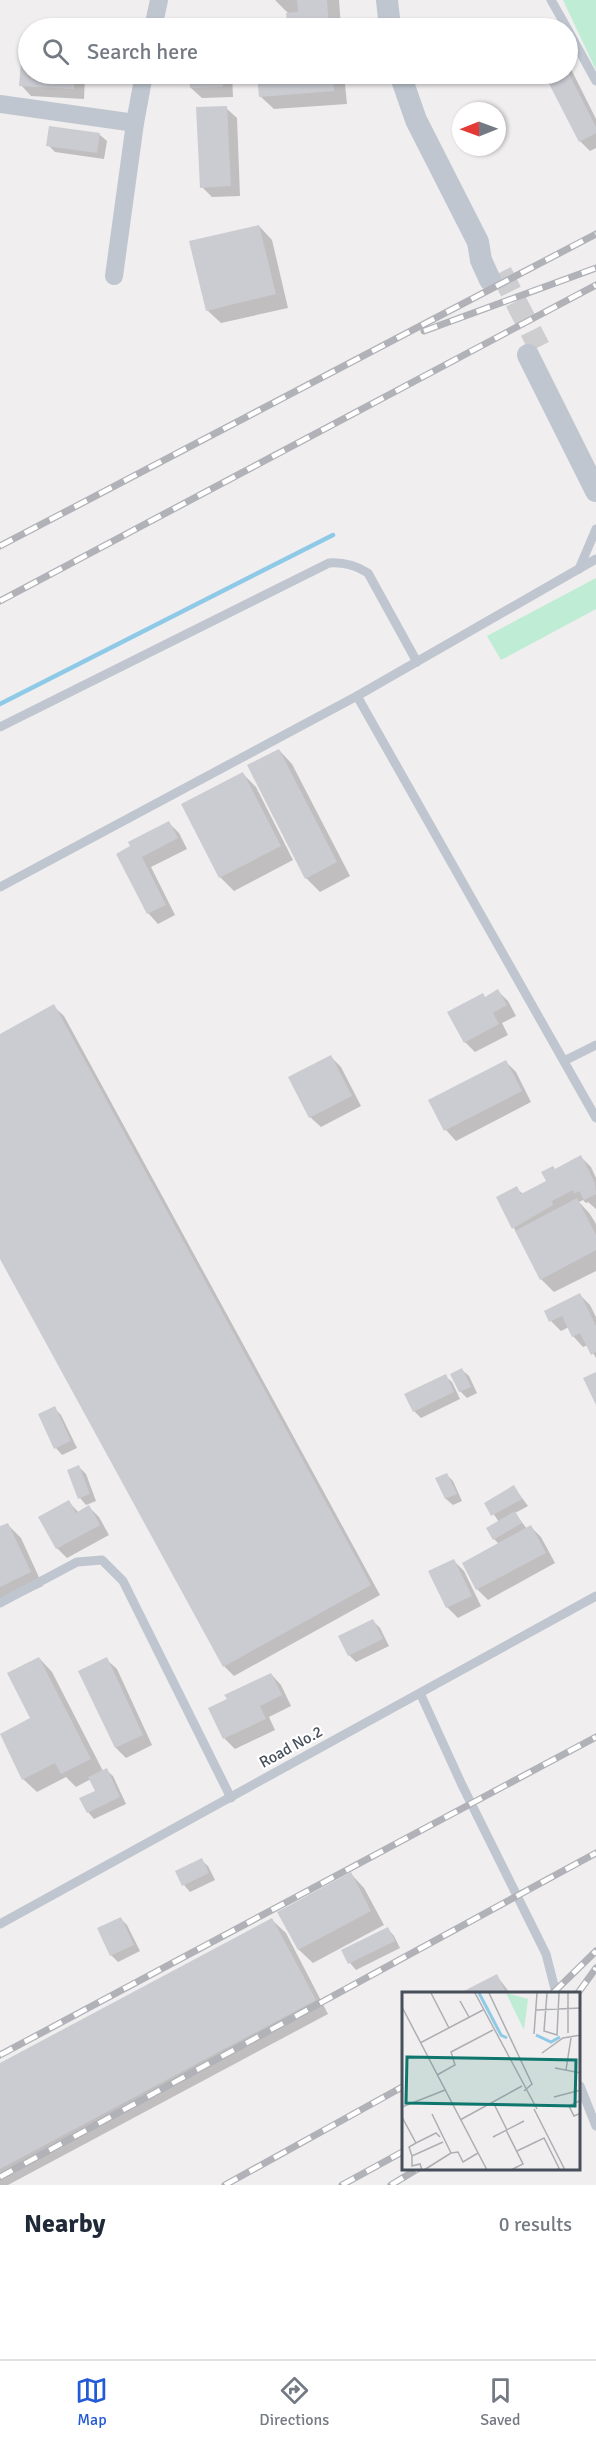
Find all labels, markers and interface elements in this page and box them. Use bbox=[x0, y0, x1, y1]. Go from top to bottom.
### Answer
search box bbox=[18, 18, 578, 84]
icon: search bbox=[39, 35, 72, 68]
text: Search here bbox=[87, 38, 198, 65]
north arrow bbox=[452, 102, 506, 156]
street label: Road No.2 bbox=[256, 1721, 326, 1773]
inset map bbox=[402, 1992, 581, 2170]
text: Nearby bbox=[24, 2208, 105, 2240]
text: 0 results bbox=[499, 2212, 572, 2237]
tab: Map bbox=[75, 2374, 108, 2430]
tab: Directions bbox=[259, 2374, 329, 2430]
tab: Saved bbox=[480, 2374, 521, 2430]

